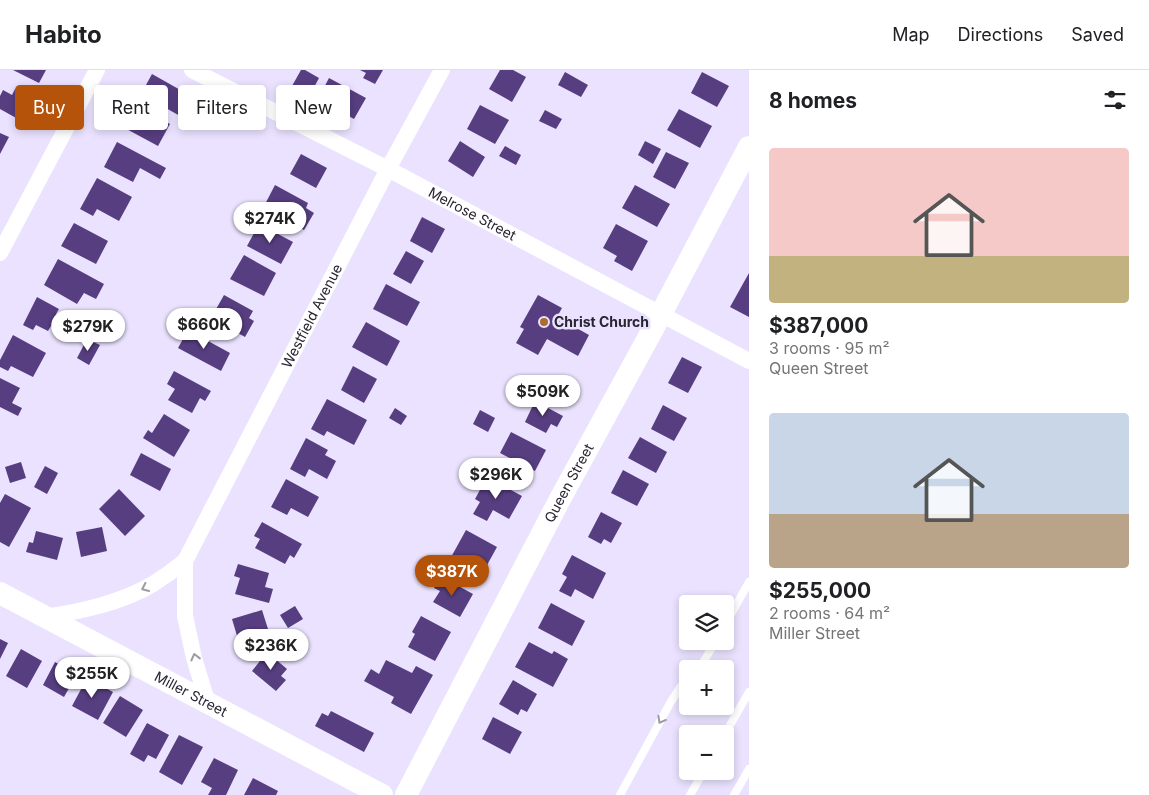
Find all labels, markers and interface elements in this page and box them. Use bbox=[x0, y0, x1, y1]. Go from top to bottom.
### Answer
text: Habito bbox=[25, 20, 102, 49]
text: Map bbox=[892, 24, 930, 45]
text: Directions bbox=[958, 24, 1043, 45]
text: Saved bbox=[1071, 24, 1124, 45]
chip: Buy bbox=[15, 85, 84, 130]
chip: Rent bbox=[94, 85, 168, 130]
chip: Filters bbox=[178, 85, 266, 130]
chip: New bbox=[276, 85, 350, 130]
icon: filters bbox=[1101, 86, 1129, 114]
text: 8 homes bbox=[769, 88, 857, 113]
icon: home bbox=[904, 180, 994, 270]
street label: Melrose Street bbox=[426, 183, 520, 244]
pin: $274K bbox=[235, 202, 305, 244]
text: $274K bbox=[244, 208, 296, 228]
street label: Westfield Avenue bbox=[278, 261, 345, 371]
pin: $660K bbox=[169, 308, 239, 350]
pin: $279K bbox=[53, 310, 123, 352]
place label: Christ Church bbox=[554, 313, 649, 330]
text: $387,000 bbox=[769, 313, 868, 338]
text: $660K bbox=[177, 314, 231, 334]
text: $279K bbox=[62, 316, 114, 336]
marker: Christ Church bbox=[538, 316, 550, 328]
text: 3 rooms · 95 m² bbox=[769, 338, 890, 358]
text: Queen Street bbox=[769, 358, 868, 378]
pin: $509K bbox=[508, 374, 578, 417]
text: $509K bbox=[516, 381, 570, 401]
street label: Queen Street bbox=[540, 440, 597, 525]
icon: home bbox=[904, 445, 994, 535]
pin: $296K bbox=[461, 458, 531, 500]
text: $296K bbox=[470, 464, 522, 484]
pin: $387K bbox=[417, 554, 487, 597]
text: $387K bbox=[426, 561, 478, 581]
text: $255,000 bbox=[769, 578, 871, 603]
one-way arrow bbox=[141, 582, 150, 592]
map controls bbox=[679, 595, 734, 780]
button: layers bbox=[679, 595, 734, 650]
text: 2 rooms · 64 m² bbox=[769, 603, 890, 623]
text: Miller Street bbox=[769, 623, 860, 643]
pin: $236K bbox=[236, 628, 306, 671]
text: $236K bbox=[245, 635, 297, 655]
one-way arrow bbox=[190, 654, 200, 662]
pin: $255K bbox=[57, 656, 127, 699]
button: + bbox=[679, 660, 734, 715]
text: $255K bbox=[66, 663, 118, 683]
street label: Miller Street bbox=[152, 667, 231, 720]
one-way arrow bbox=[657, 714, 667, 723]
button: − bbox=[679, 725, 734, 780]

